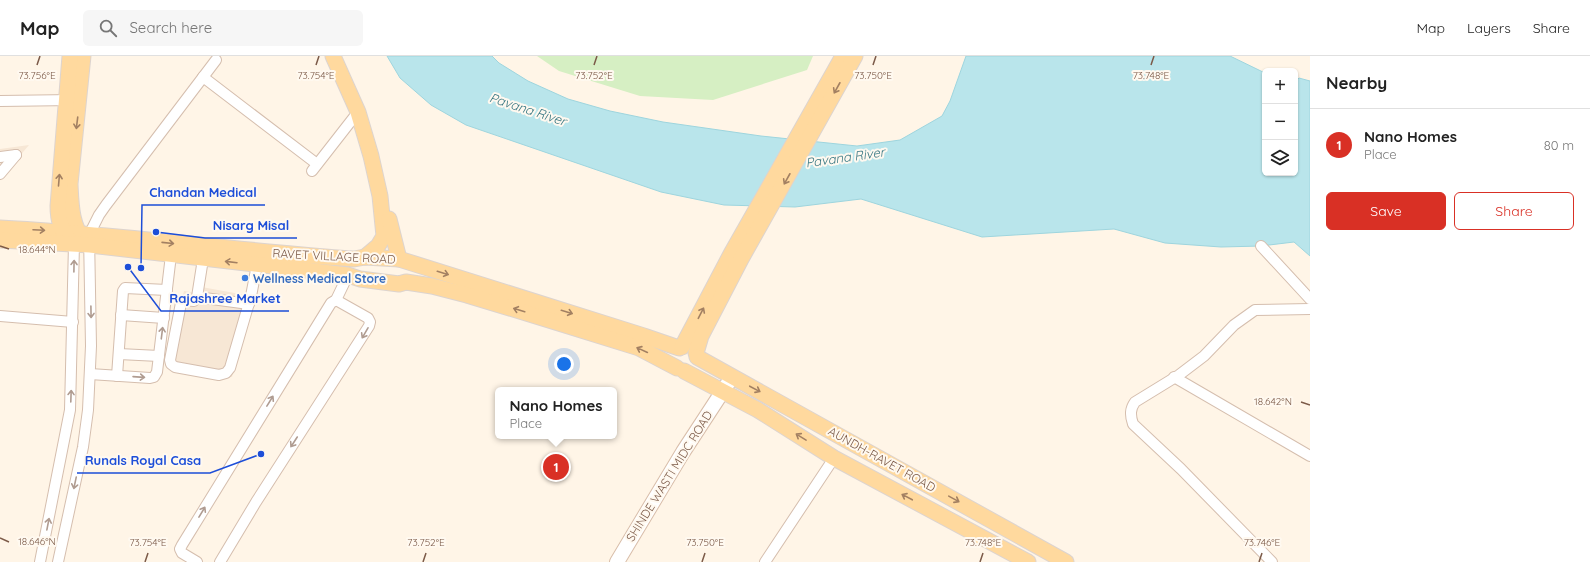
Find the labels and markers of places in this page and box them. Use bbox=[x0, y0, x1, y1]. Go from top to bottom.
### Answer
callout: Chandan Medical bbox=[142, 180, 265, 205]
callout: Nisarg Misal bbox=[205, 213, 297, 238]
place label: Wellness Medical Store bbox=[253, 271, 386, 286]
marker: Wellness Medical Store bbox=[240, 273, 250, 283]
callout: Rajashree Market bbox=[161, 286, 289, 311]
callout: Runals Royal Casa bbox=[77, 448, 210, 473]
pin: 1 bbox=[543, 452, 569, 482]

